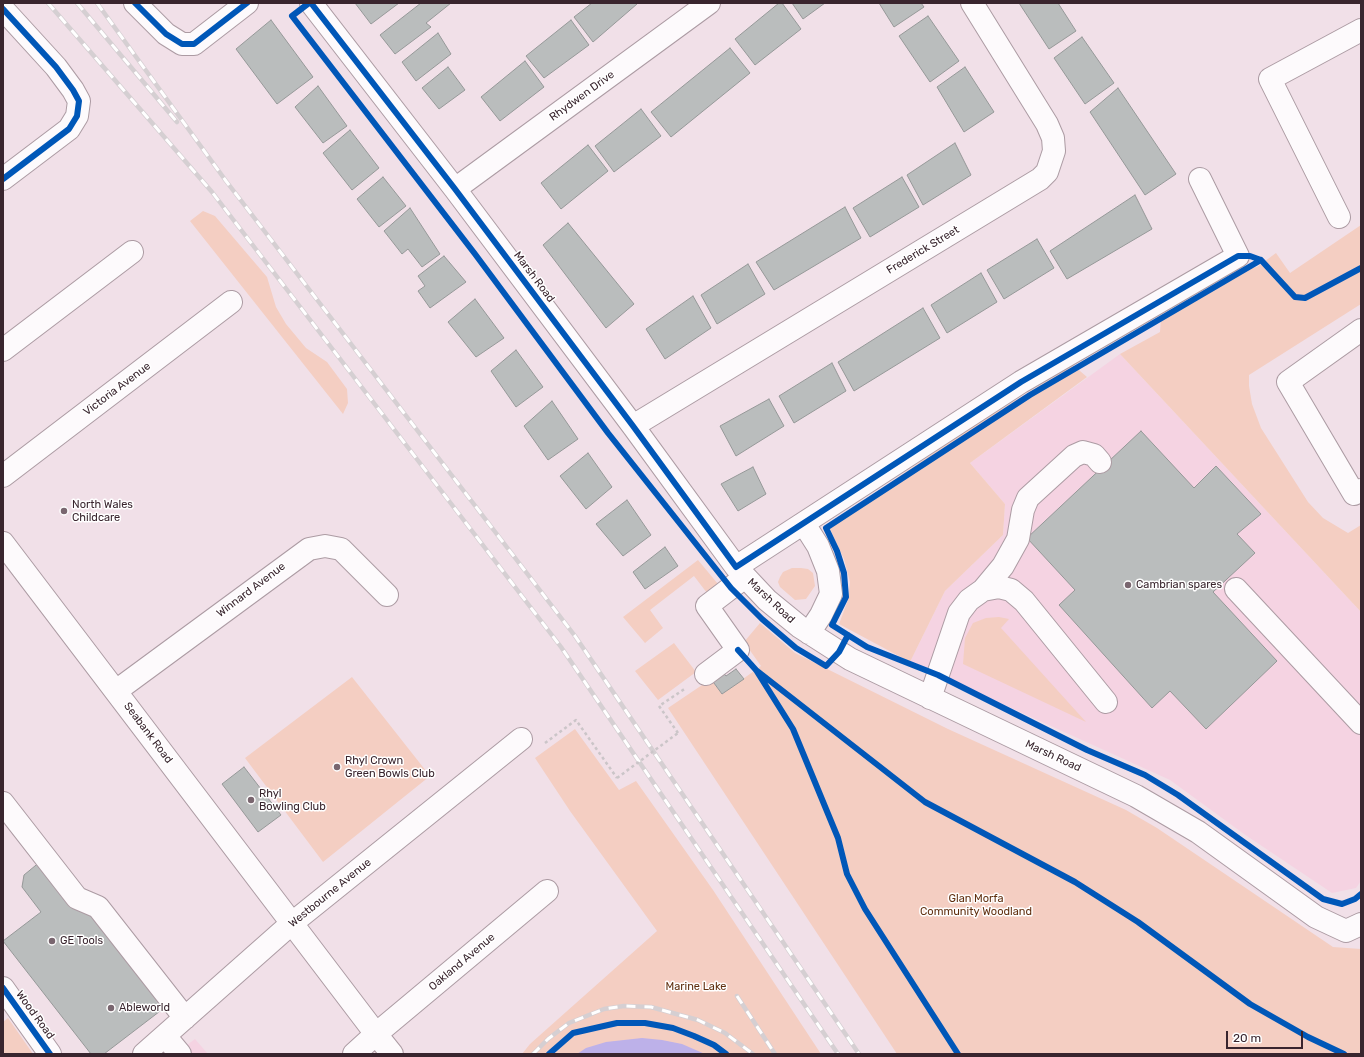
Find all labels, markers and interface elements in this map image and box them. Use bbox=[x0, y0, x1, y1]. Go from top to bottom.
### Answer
street label: Rhydwen Drive bbox=[547, 68, 617, 124]
street label: Frederick Street bbox=[884, 223, 962, 277]
street label: Marsh Road bbox=[511, 249, 557, 305]
street label: Victoria Avenue bbox=[81, 359, 153, 419]
place label: North Wales Childcare bbox=[72, 498, 133, 524]
marker: North Wales Childcare bbox=[59, 506, 69, 516]
street label: Winnard Avenue bbox=[214, 560, 288, 620]
street label: Marsh Road bbox=[745, 576, 797, 626]
place label: Cambrian spares bbox=[1136, 578, 1222, 592]
marker: Cambrian spares bbox=[1123, 580, 1133, 590]
street label: Seabank Road bbox=[121, 700, 175, 766]
street label: Marsh Road bbox=[1023, 737, 1083, 775]
place label: Rhyl Crown Green Bowls Club bbox=[345, 754, 435, 780]
marker: Rhyl Crown Green Bowls Club bbox=[332, 762, 342, 772]
place label: Rhyl Bowling Club bbox=[259, 787, 326, 813]
marker: Rhyl Bowling Club bbox=[246, 795, 256, 805]
street label: Westbourne Avenue bbox=[286, 856, 374, 930]
park label: Glan Morfa Community Woodland bbox=[920, 892, 1032, 918]
street label: Oakland Avenue bbox=[426, 930, 498, 994]
place label: GE Tools bbox=[60, 934, 103, 948]
marker: GE Tools bbox=[47, 936, 57, 946]
park label: Marine Lake bbox=[665, 980, 727, 994]
street label: Wood Road bbox=[13, 988, 57, 1042]
place label: Ableworld bbox=[119, 1001, 170, 1015]
marker: Ableworld bbox=[106, 1003, 116, 1013]
scale bar bbox=[1228, 1023, 1305, 1049]
text: 20 m bbox=[1233, 1031, 1261, 1045]

